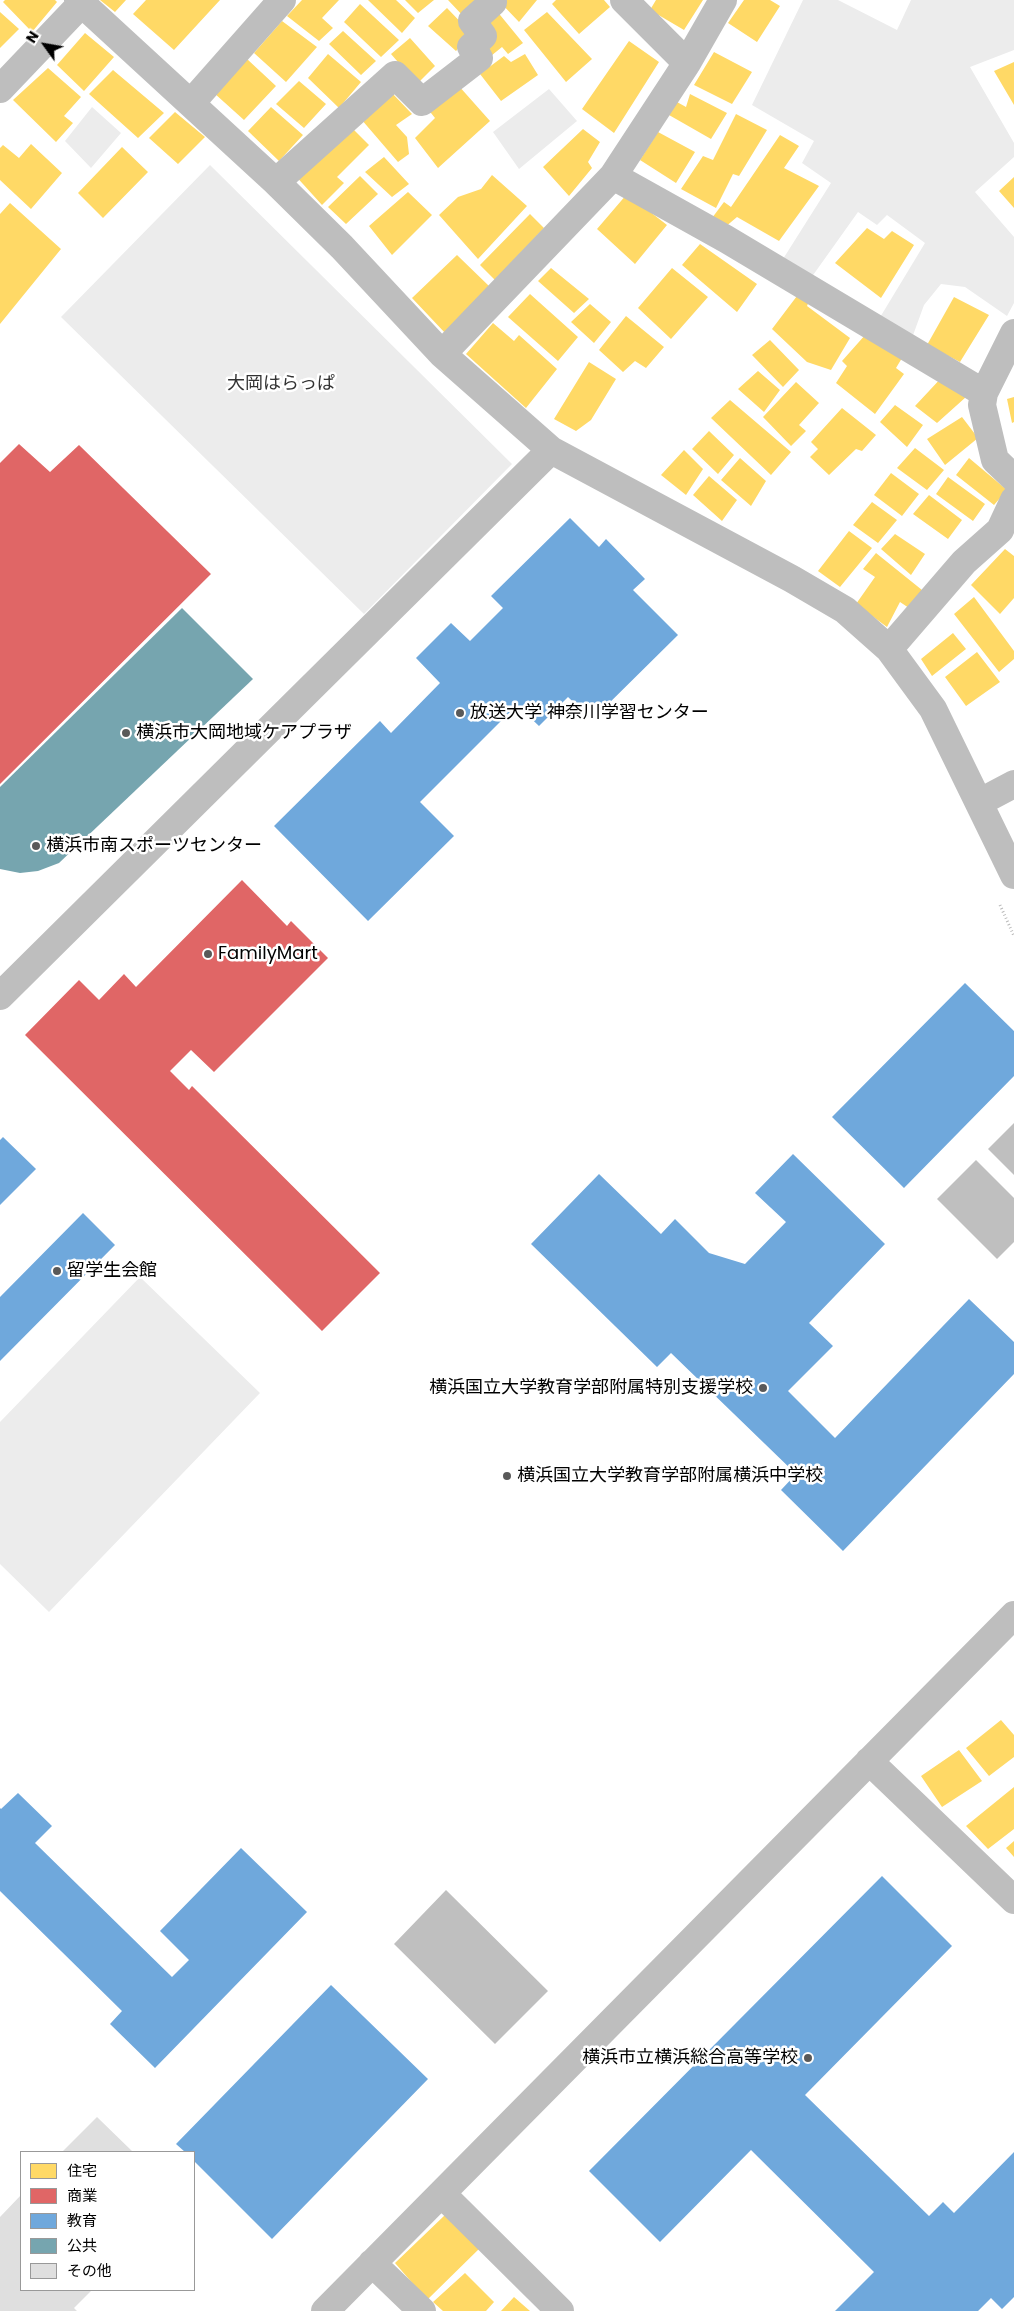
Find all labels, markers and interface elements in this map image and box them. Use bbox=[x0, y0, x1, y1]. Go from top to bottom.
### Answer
north arrow bbox=[20, 20, 70, 70]
text: N bbox=[21, 27, 44, 47]
park label: 大岡はらっぱ bbox=[227, 373, 335, 395]
place label: 放送大学 神奈川学習センター bbox=[470, 702, 709, 724]
marker: 放送大学 神奈川学習センター bbox=[454, 707, 466, 719]
place label: 横浜市大岡地域ケアプラザ bbox=[136, 722, 352, 744]
marker: 横浜市大岡地域ケアプラザ bbox=[120, 727, 132, 739]
place label: 横浜市南スポーツセンター bbox=[46, 835, 262, 857]
marker: 横浜市南スポーツセンター bbox=[30, 840, 42, 852]
place label: FamilyMart bbox=[218, 943, 318, 965]
marker: FamilyMart bbox=[202, 948, 214, 960]
place label: 留学生会館 bbox=[67, 1260, 157, 1282]
marker: 留学生会館 bbox=[51, 1265, 63, 1277]
place label: 横浜国立大学教育学部附属特別支援学校 bbox=[429, 1377, 753, 1399]
marker: 横浜国立大学教育学部附属特別支援学校 bbox=[757, 1382, 769, 1394]
place label: 横浜国立大学教育学部附属横浜中学校 bbox=[517, 1465, 823, 1487]
marker: 横浜国立大学教育学部附属横浜中学校 bbox=[501, 1470, 513, 1482]
place label: 横浜市立横浜総合高等学校 bbox=[582, 2047, 798, 2069]
marker: 横浜市立横浜総合高等学校 bbox=[802, 2052, 814, 2064]
legend bbox=[20, 2151, 195, 2291]
text: 住宅 bbox=[67, 2160, 97, 2181]
text: 商業 bbox=[67, 2185, 97, 2206]
text: 教育 bbox=[67, 2210, 97, 2231]
text: 公共 bbox=[67, 2235, 97, 2256]
text: その他 bbox=[67, 2260, 112, 2281]

